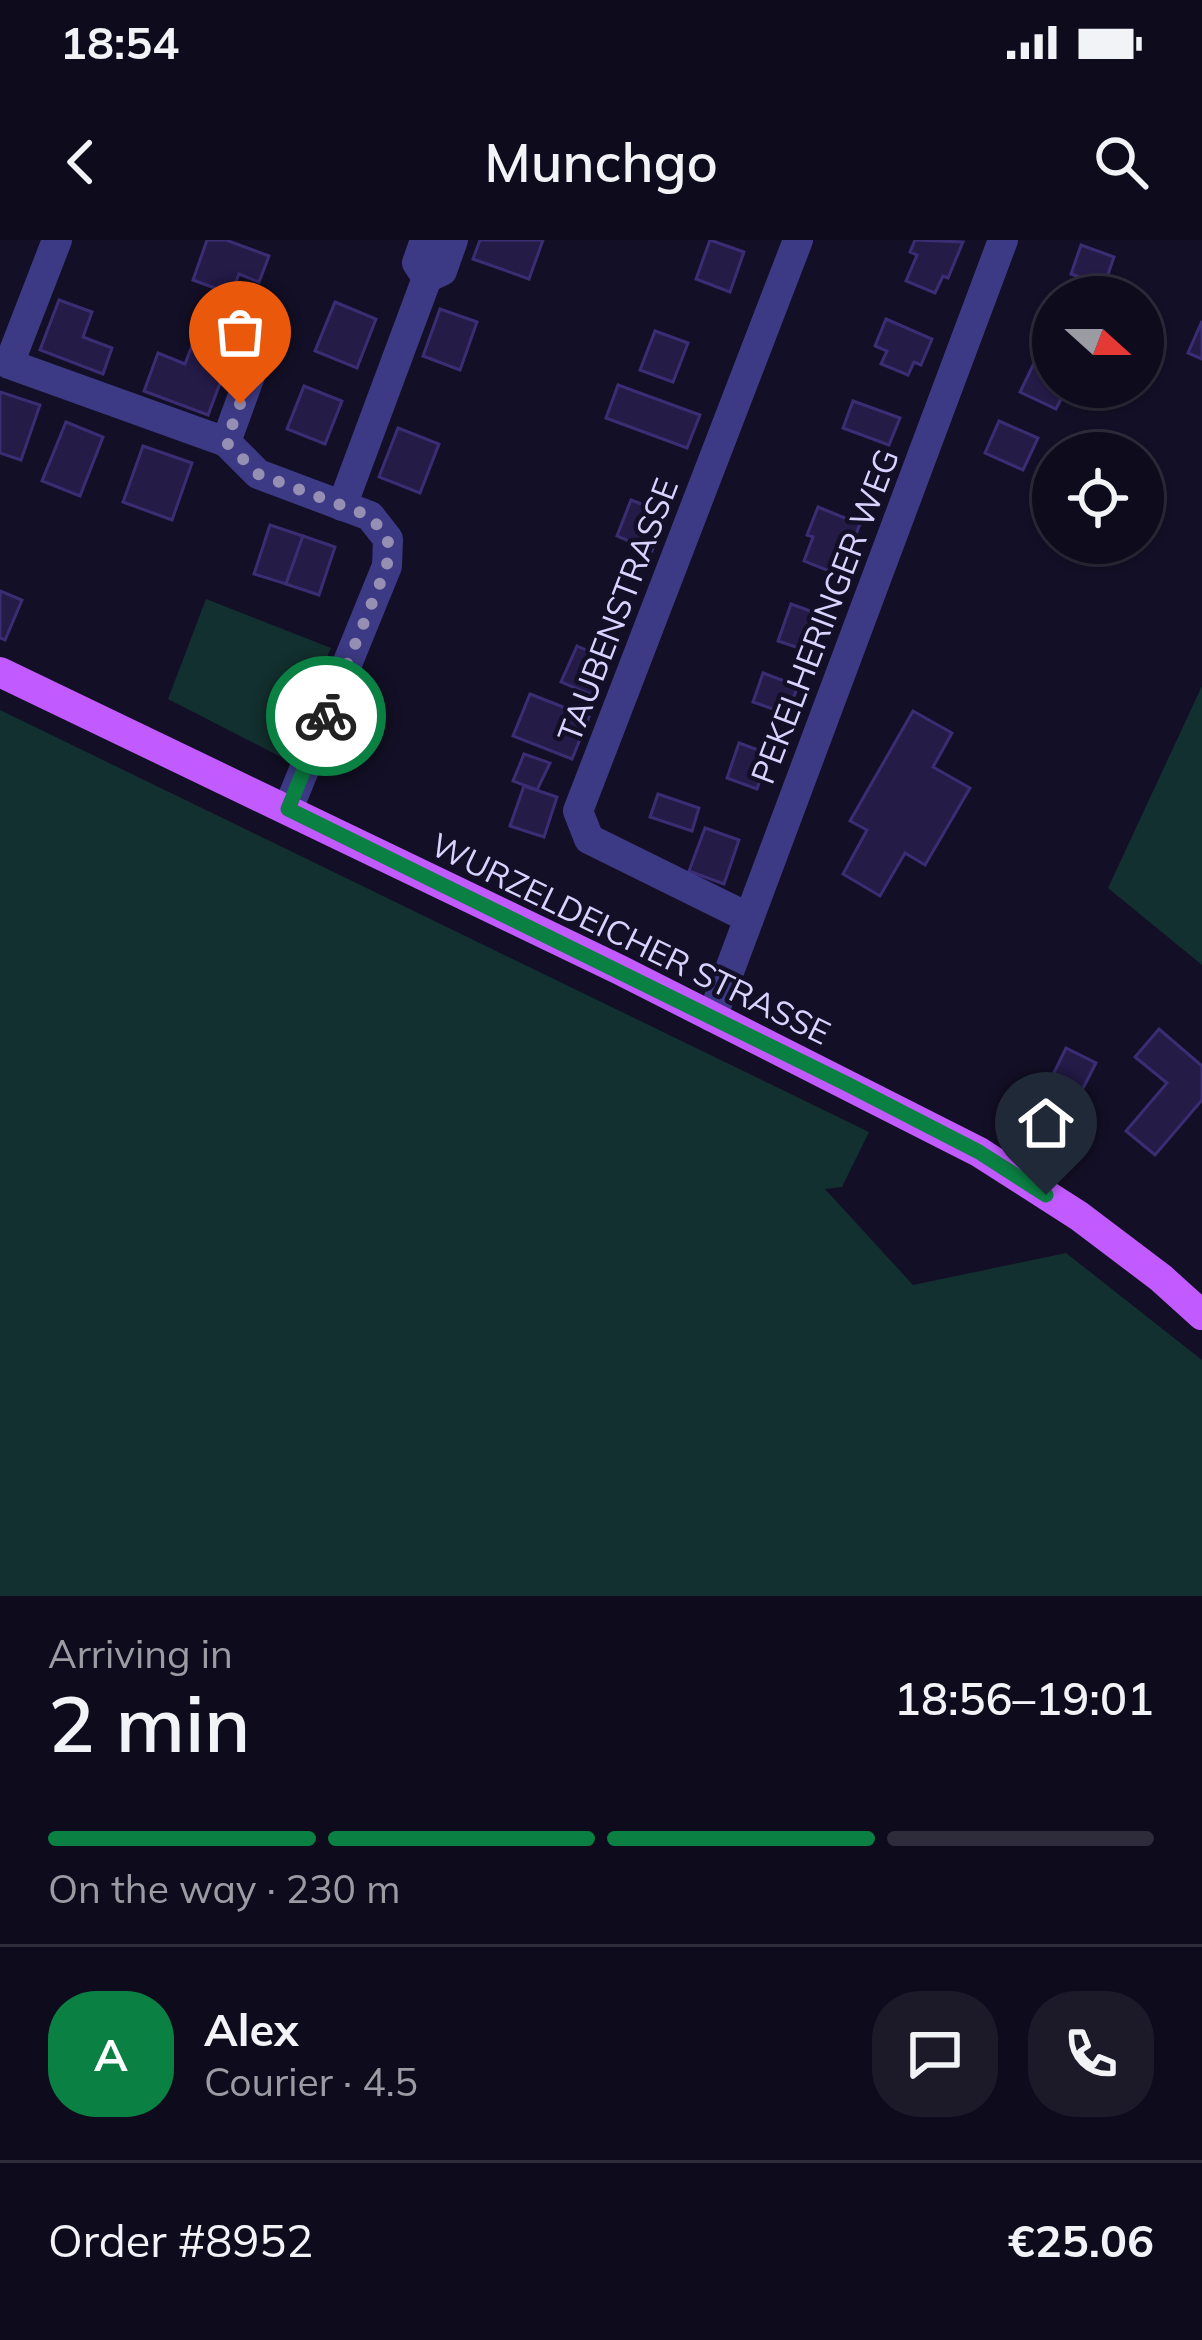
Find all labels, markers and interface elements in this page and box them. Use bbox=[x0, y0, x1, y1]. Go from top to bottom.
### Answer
text: 18:54 bbox=[60, 14, 179, 70]
text: Munchgo bbox=[484, 128, 718, 196]
icon: back bbox=[48, 129, 114, 195]
icon: search bbox=[1088, 129, 1154, 195]
north arrow bbox=[1032, 276, 1164, 408]
map controls bbox=[1032, 276, 1164, 564]
pin bbox=[189, 281, 291, 404]
icon: bag bbox=[207, 299, 273, 365]
button: locate bbox=[1032, 432, 1164, 564]
street label: PEKELHERINGER WEG bbox=[741, 443, 907, 789]
street label: TAUBENSTRASSE bbox=[548, 472, 686, 748]
courier bbox=[266, 656, 386, 776]
icon: bike bbox=[293, 683, 359, 749]
street label: WURZELDEICHER STRASSE bbox=[425, 823, 837, 1053]
pin bbox=[995, 1072, 1097, 1195]
icon: home bbox=[1013, 1090, 1079, 1156]
text: Arriving in bbox=[48, 1629, 233, 1678]
text: 18:56–19:01 bbox=[894, 1670, 1154, 1726]
text: 2 min bbox=[48, 1674, 251, 1772]
text: On the way · 230 m bbox=[48, 1864, 400, 1913]
button: chat bbox=[872, 1991, 998, 2117]
button: phone bbox=[1028, 1991, 1154, 2117]
text: Alex bbox=[204, 2001, 299, 2057]
text: A bbox=[94, 2026, 128, 2082]
text: Courier · 4.5 bbox=[204, 2057, 418, 2106]
text: Order #8952 bbox=[48, 2212, 313, 2268]
text: €25.06 bbox=[1008, 2212, 1154, 2268]

